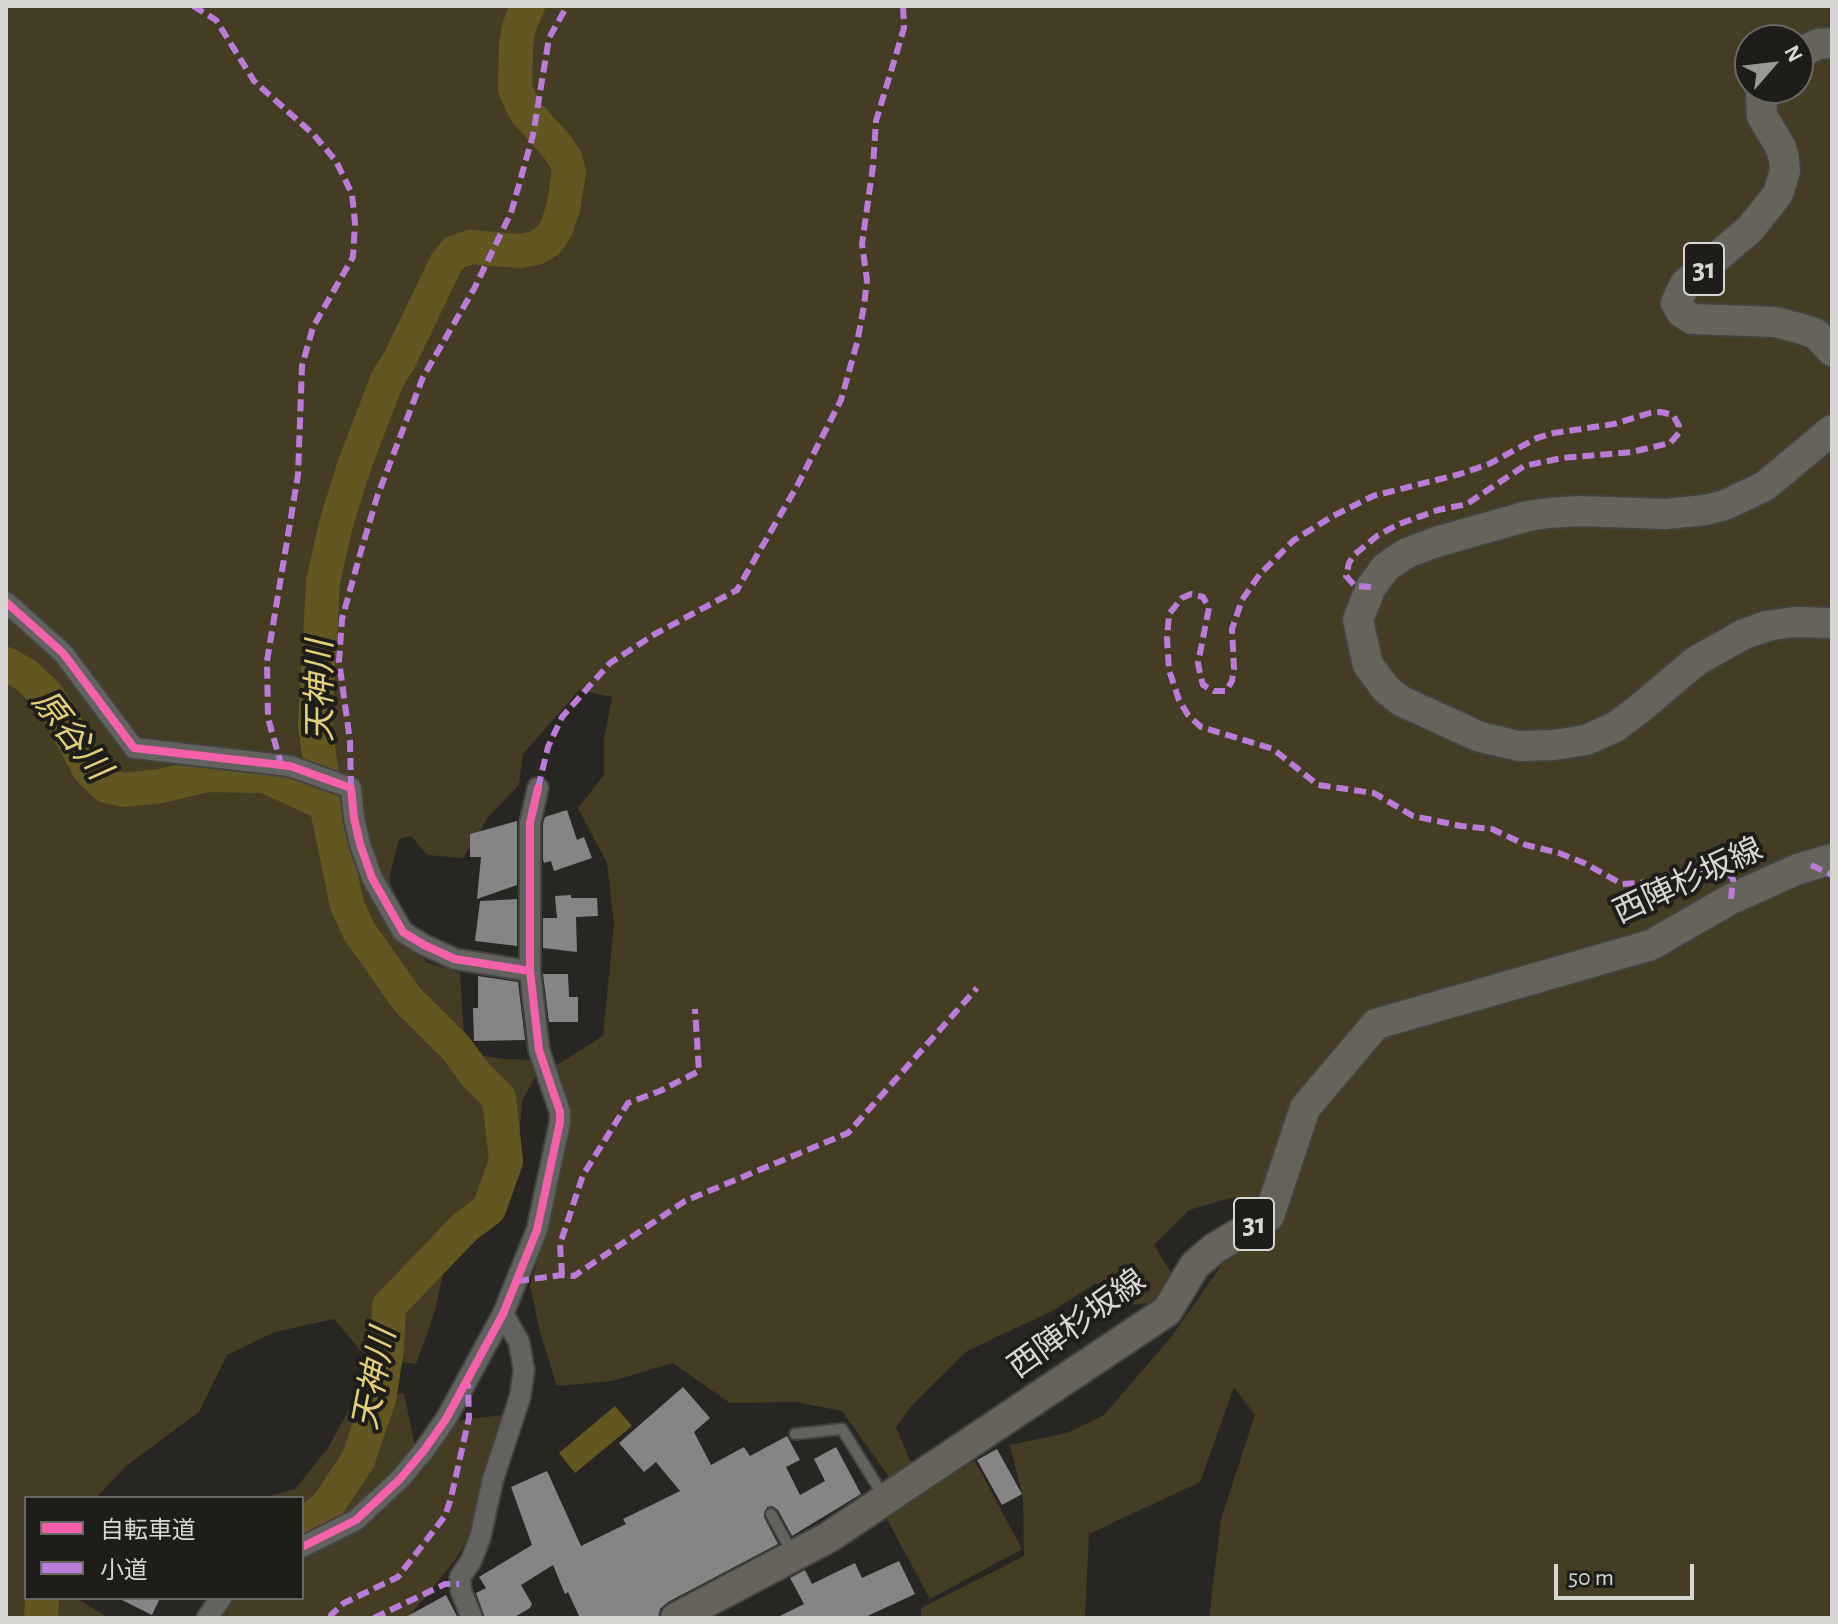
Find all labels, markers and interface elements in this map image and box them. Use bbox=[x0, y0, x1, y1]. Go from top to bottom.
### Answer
north arrow bbox=[1734, 24, 1814, 104]
text: N bbox=[1780, 42, 1807, 66]
road number: 31 bbox=[1684, 243, 1724, 295]
water label: 天神川 bbox=[301, 640, 341, 742]
water label: 原谷川 bbox=[24, 682, 118, 788]
street label: 西陣杉坂線 bbox=[1607, 830, 1769, 932]
road number: 31 bbox=[1234, 1198, 1274, 1250]
street label: 西陣杉坂線 bbox=[1001, 1261, 1153, 1387]
water label: 天神川 bbox=[345, 1325, 405, 1433]
legend bbox=[24, 1496, 304, 1600]
text: 自転車道 bbox=[100, 1519, 196, 1543]
scale bar bbox=[1558, 1548, 1698, 1598]
text: 小道 bbox=[100, 1559, 148, 1583]
text: 50 m bbox=[1568, 1566, 1614, 1590]

